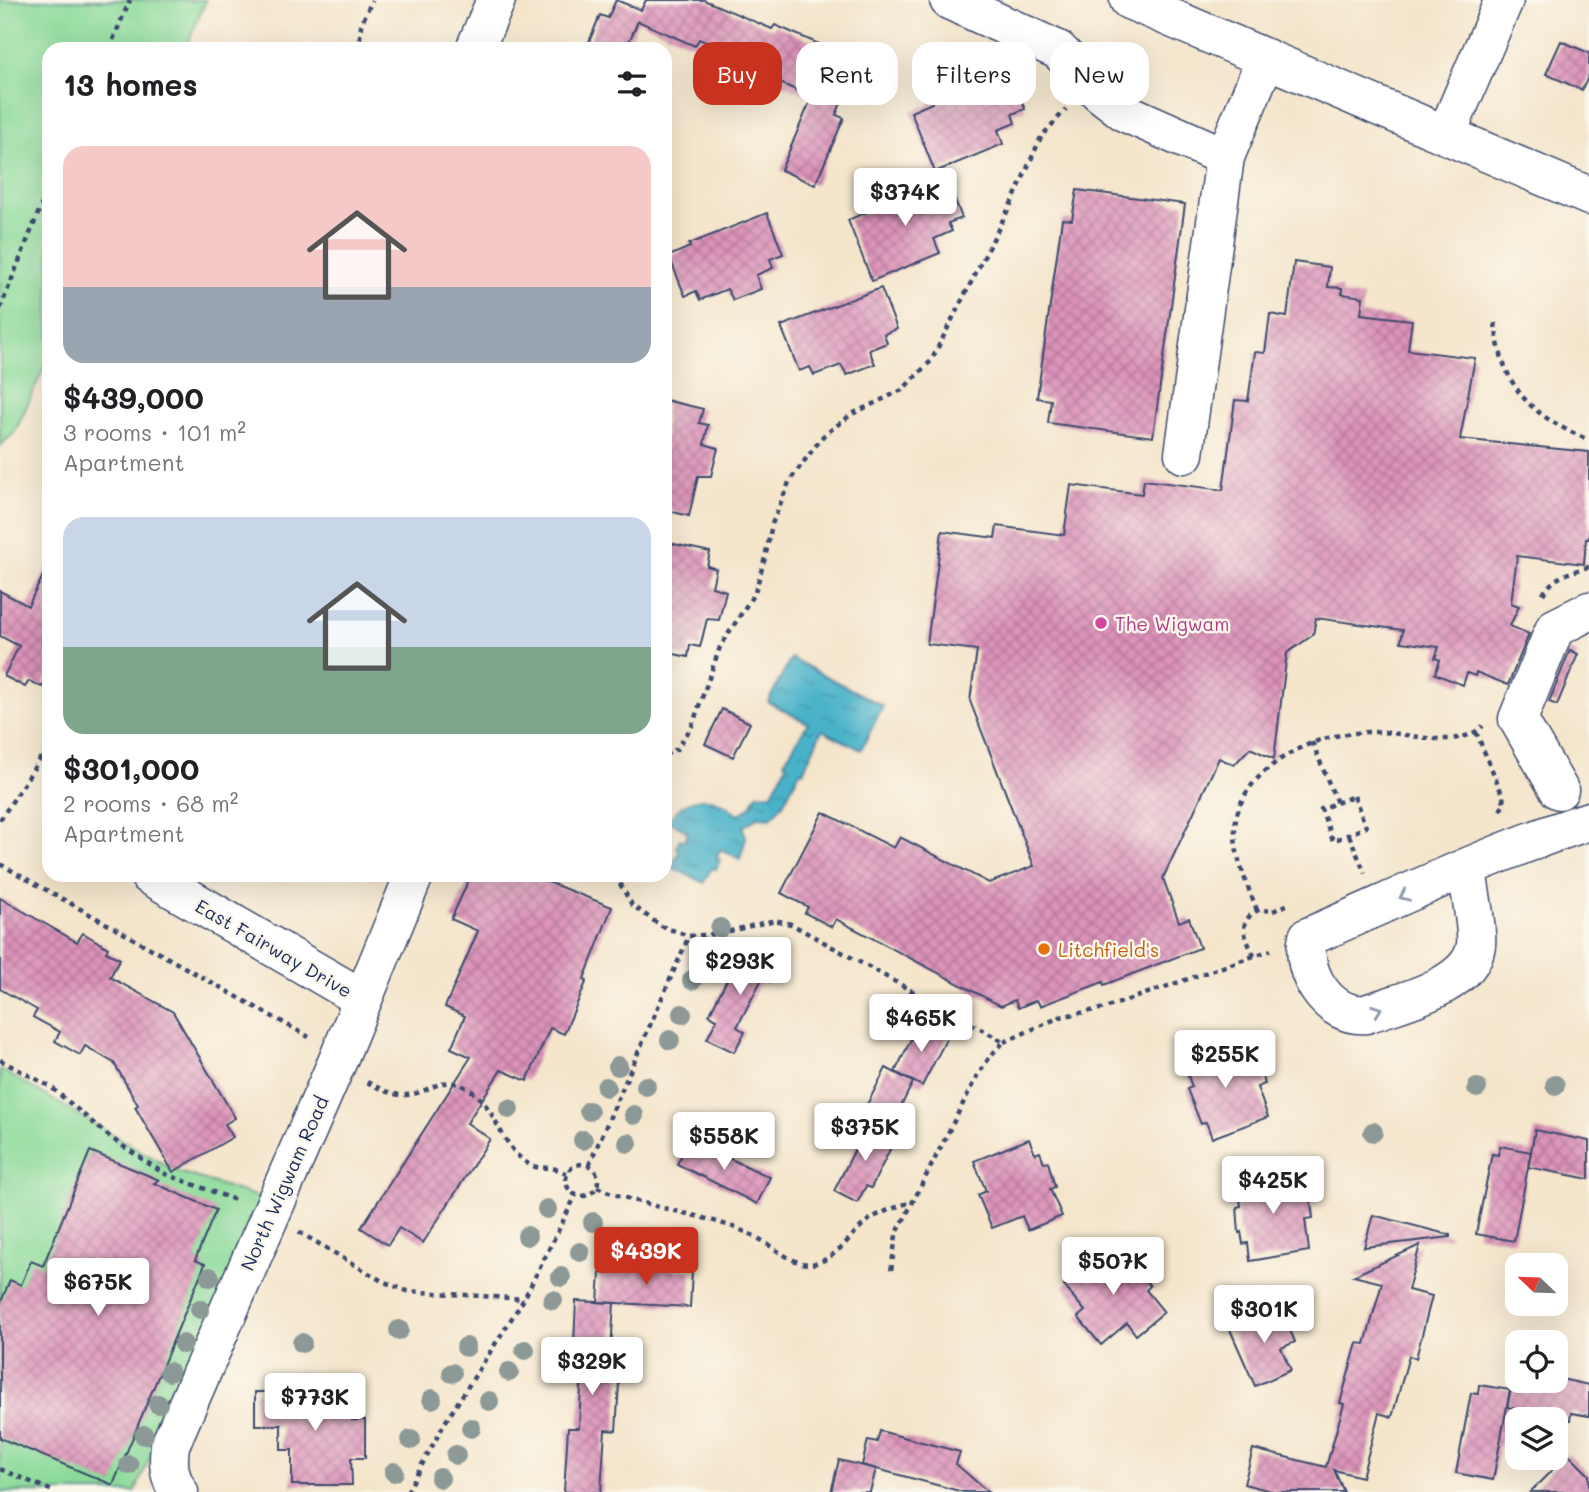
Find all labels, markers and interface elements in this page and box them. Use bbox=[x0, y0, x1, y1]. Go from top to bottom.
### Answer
chip: Buy bbox=[693, 42, 782, 105]
chip: Rent bbox=[796, 42, 898, 105]
chip: Filters bbox=[912, 42, 1036, 105]
chip: New bbox=[1050, 42, 1149, 105]
text: 13 homes bbox=[63, 64, 198, 104]
icon: filters bbox=[613, 65, 651, 103]
pin: $374K bbox=[856, 168, 954, 228]
text: $374K bbox=[870, 176, 940, 206]
icon: home bbox=[294, 192, 420, 318]
text: $439,000 bbox=[63, 377, 204, 417]
text: 3 rooms · 101 m² bbox=[63, 417, 246, 447]
text: Apartment bbox=[63, 447, 185, 477]
icon: home bbox=[294, 563, 420, 689]
place label: The Wigwam bbox=[1115, 611, 1229, 636]
marker: The Wigwam bbox=[1093, 615, 1109, 631]
text: $301,000 bbox=[63, 748, 199, 788]
text: 2 rooms · 68 m² bbox=[63, 788, 238, 818]
text: Apartment bbox=[63, 818, 185, 848]
one-way arrow bbox=[1399, 888, 1411, 902]
street label: East Fairway Drive bbox=[191, 893, 357, 1003]
pin: $293K bbox=[691, 937, 789, 997]
place label: Litchfield's bbox=[1058, 937, 1159, 962]
marker: Litchfield's bbox=[1036, 941, 1052, 957]
text: $293K bbox=[705, 945, 775, 975]
pin: $465K bbox=[872, 995, 970, 1054]
text: $465K bbox=[885, 1002, 957, 1032]
one-way arrow bbox=[1370, 1004, 1382, 1018]
pin: $255K bbox=[1176, 1030, 1274, 1090]
text: $255K bbox=[1190, 1038, 1260, 1068]
street label: North Wigwam Road bbox=[234, 1092, 334, 1274]
pin: $375K bbox=[816, 1104, 914, 1163]
text: $375K bbox=[830, 1111, 900, 1141]
pin: $558K bbox=[675, 1112, 773, 1172]
text: $558K bbox=[689, 1120, 759, 1150]
pin: $425K bbox=[1224, 1156, 1322, 1216]
text: $425K bbox=[1238, 1164, 1308, 1194]
pin: $439K bbox=[597, 1228, 695, 1287]
text: $439K bbox=[610, 1235, 682, 1265]
pin: $507K bbox=[1064, 1238, 1162, 1297]
text: $507K bbox=[1078, 1245, 1148, 1275]
north arrow bbox=[1505, 1253, 1568, 1316]
map controls bbox=[1505, 1253, 1568, 1470]
pin: $675K bbox=[49, 1258, 147, 1318]
text: $675K bbox=[63, 1266, 133, 1296]
pin: $301K bbox=[1215, 1286, 1313, 1345]
text: $301K bbox=[1230, 1293, 1298, 1323]
button: locate bbox=[1505, 1330, 1568, 1393]
pin: $329K bbox=[543, 1338, 641, 1397]
text: $329K bbox=[557, 1345, 627, 1375]
pin: $773K bbox=[266, 1374, 364, 1433]
text: $773K bbox=[281, 1381, 349, 1411]
button: layers bbox=[1505, 1407, 1568, 1470]

